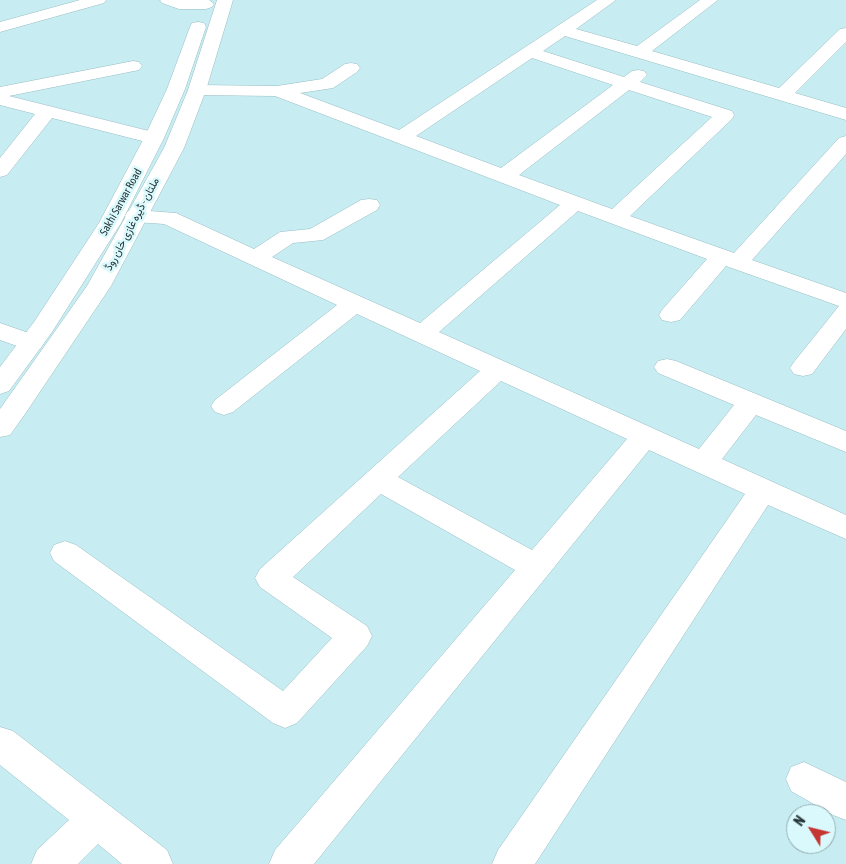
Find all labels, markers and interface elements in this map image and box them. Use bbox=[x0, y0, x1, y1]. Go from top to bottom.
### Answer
street label: Sakhi Sarwar Road bbox=[97, 166, 145, 238]
street label: ملتان - ڈیرہ غازی خان روڈ bbox=[102, 175, 162, 273]
north arrow bbox=[786, 804, 836, 854]
text: N bbox=[791, 813, 809, 829]

